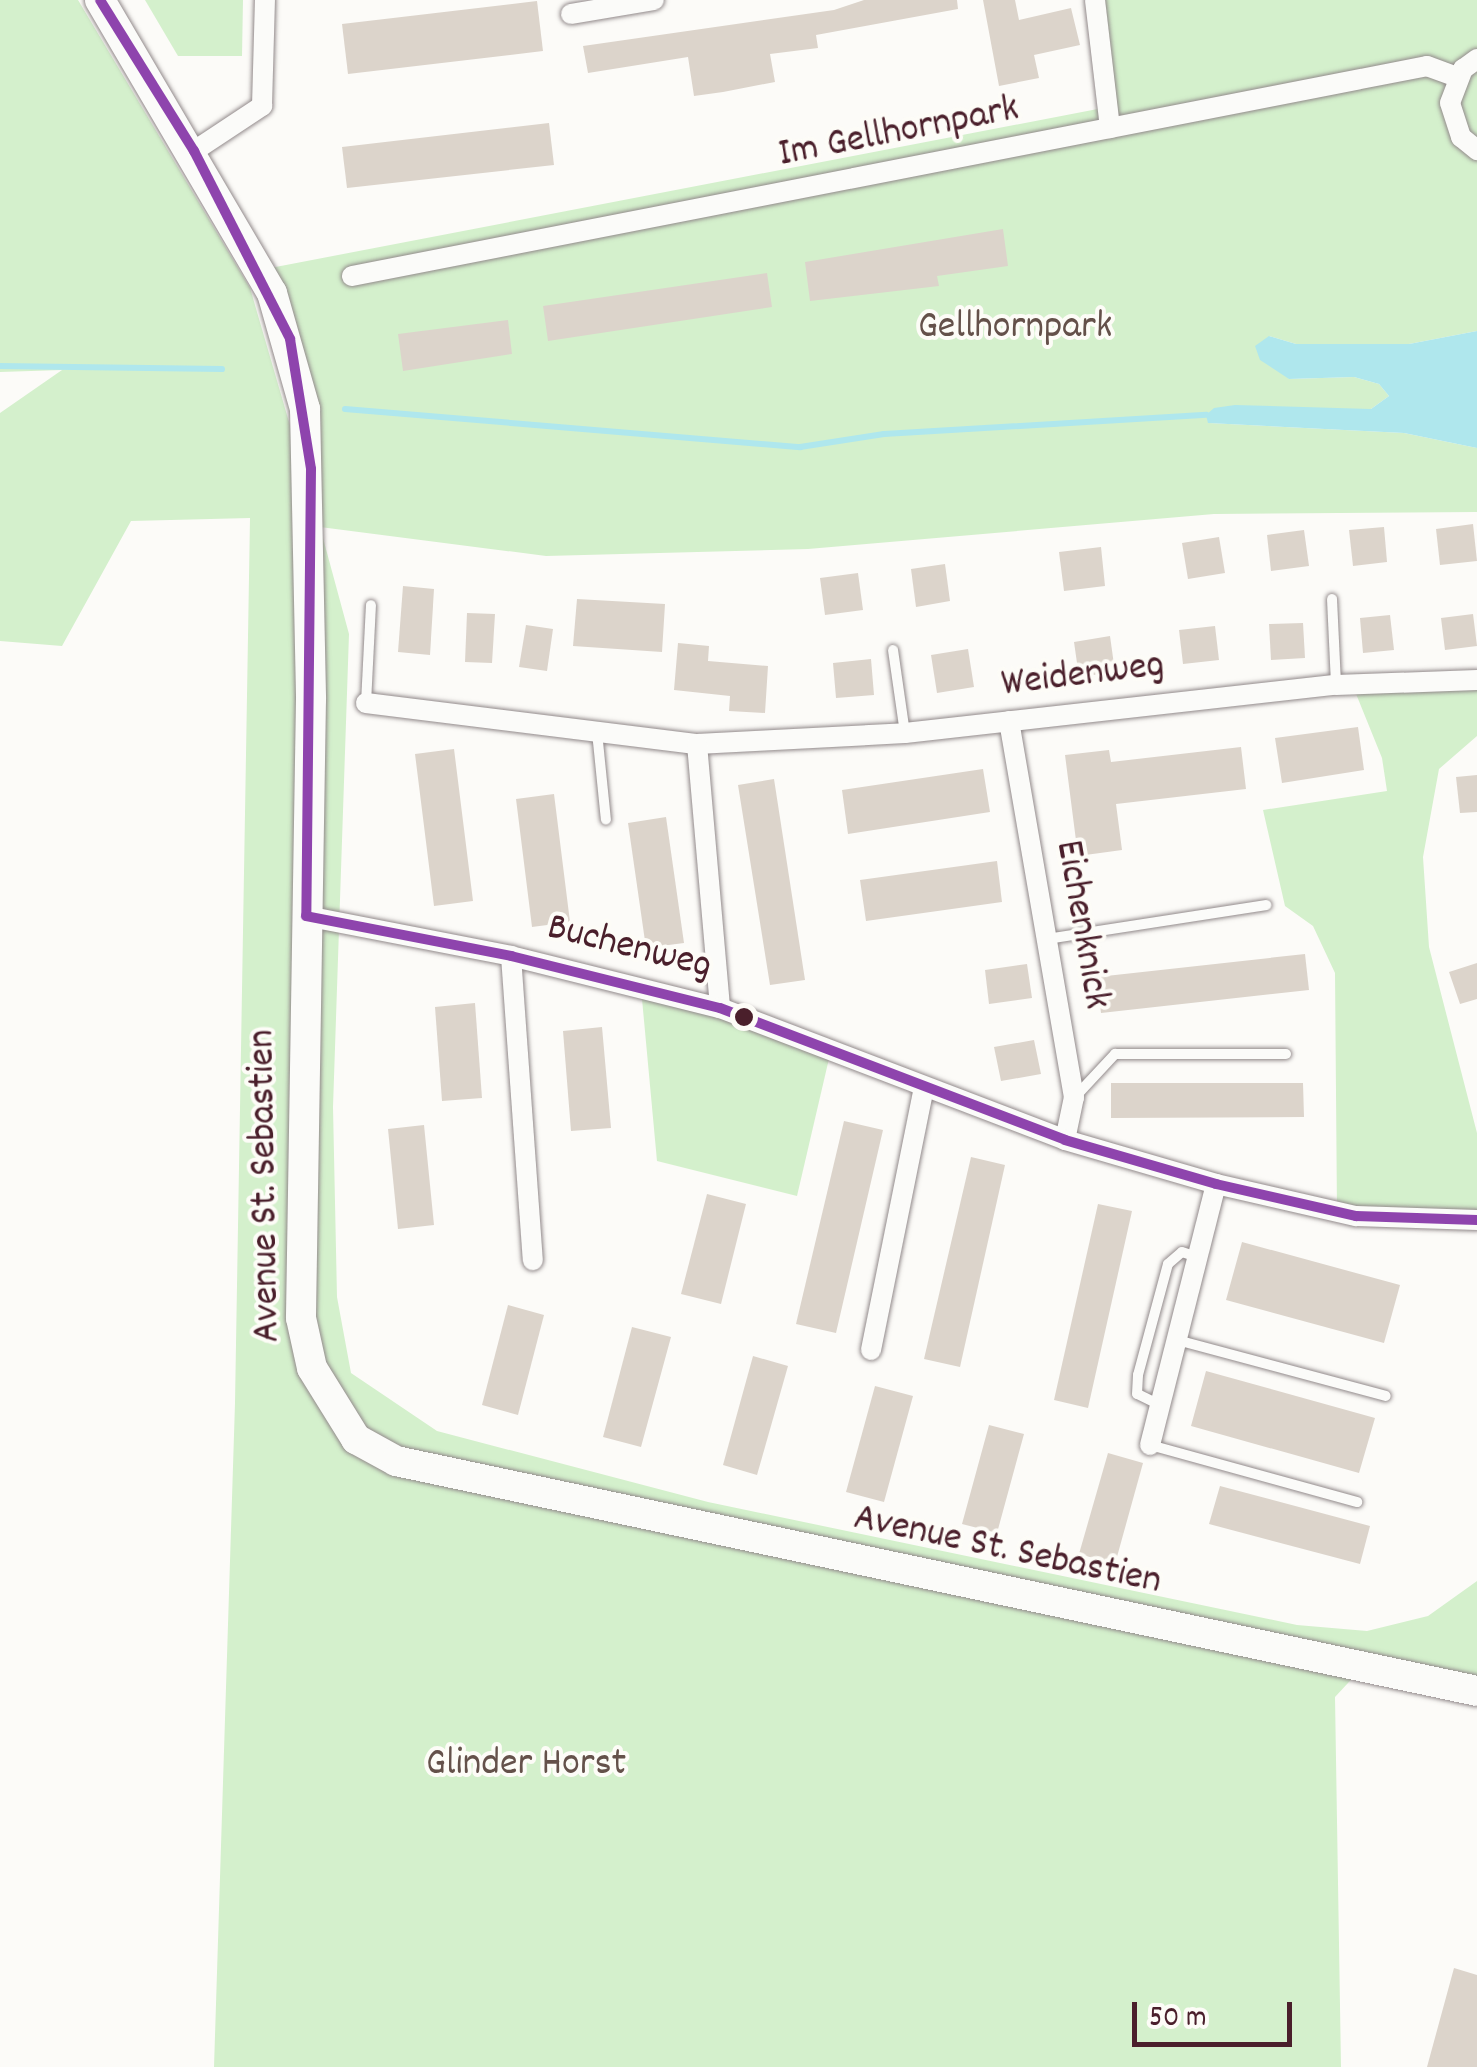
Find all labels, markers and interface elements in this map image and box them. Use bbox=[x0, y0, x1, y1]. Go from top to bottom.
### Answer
street label: Im Gellhornpark bbox=[775, 87, 1023, 181]
park label: Gellhornpark bbox=[918, 305, 1112, 353]
street label: Weidenweg bbox=[999, 643, 1167, 711]
street label: Eichenknick bbox=[1042, 837, 1118, 1013]
street label: Buchenweg bbox=[542, 905, 716, 993]
unlabelled marker bbox=[734, 1007, 754, 1027]
street label: Avenue St. Sebastien bbox=[240, 1029, 294, 1343]
street label: Avenue St. Sebastien bbox=[849, 1496, 1165, 1608]
park label: Glinder Horst bbox=[426, 1742, 626, 1790]
scale bar bbox=[1137, 1982, 1297, 2044]
text: 50 m bbox=[1149, 1998, 1207, 2041]

